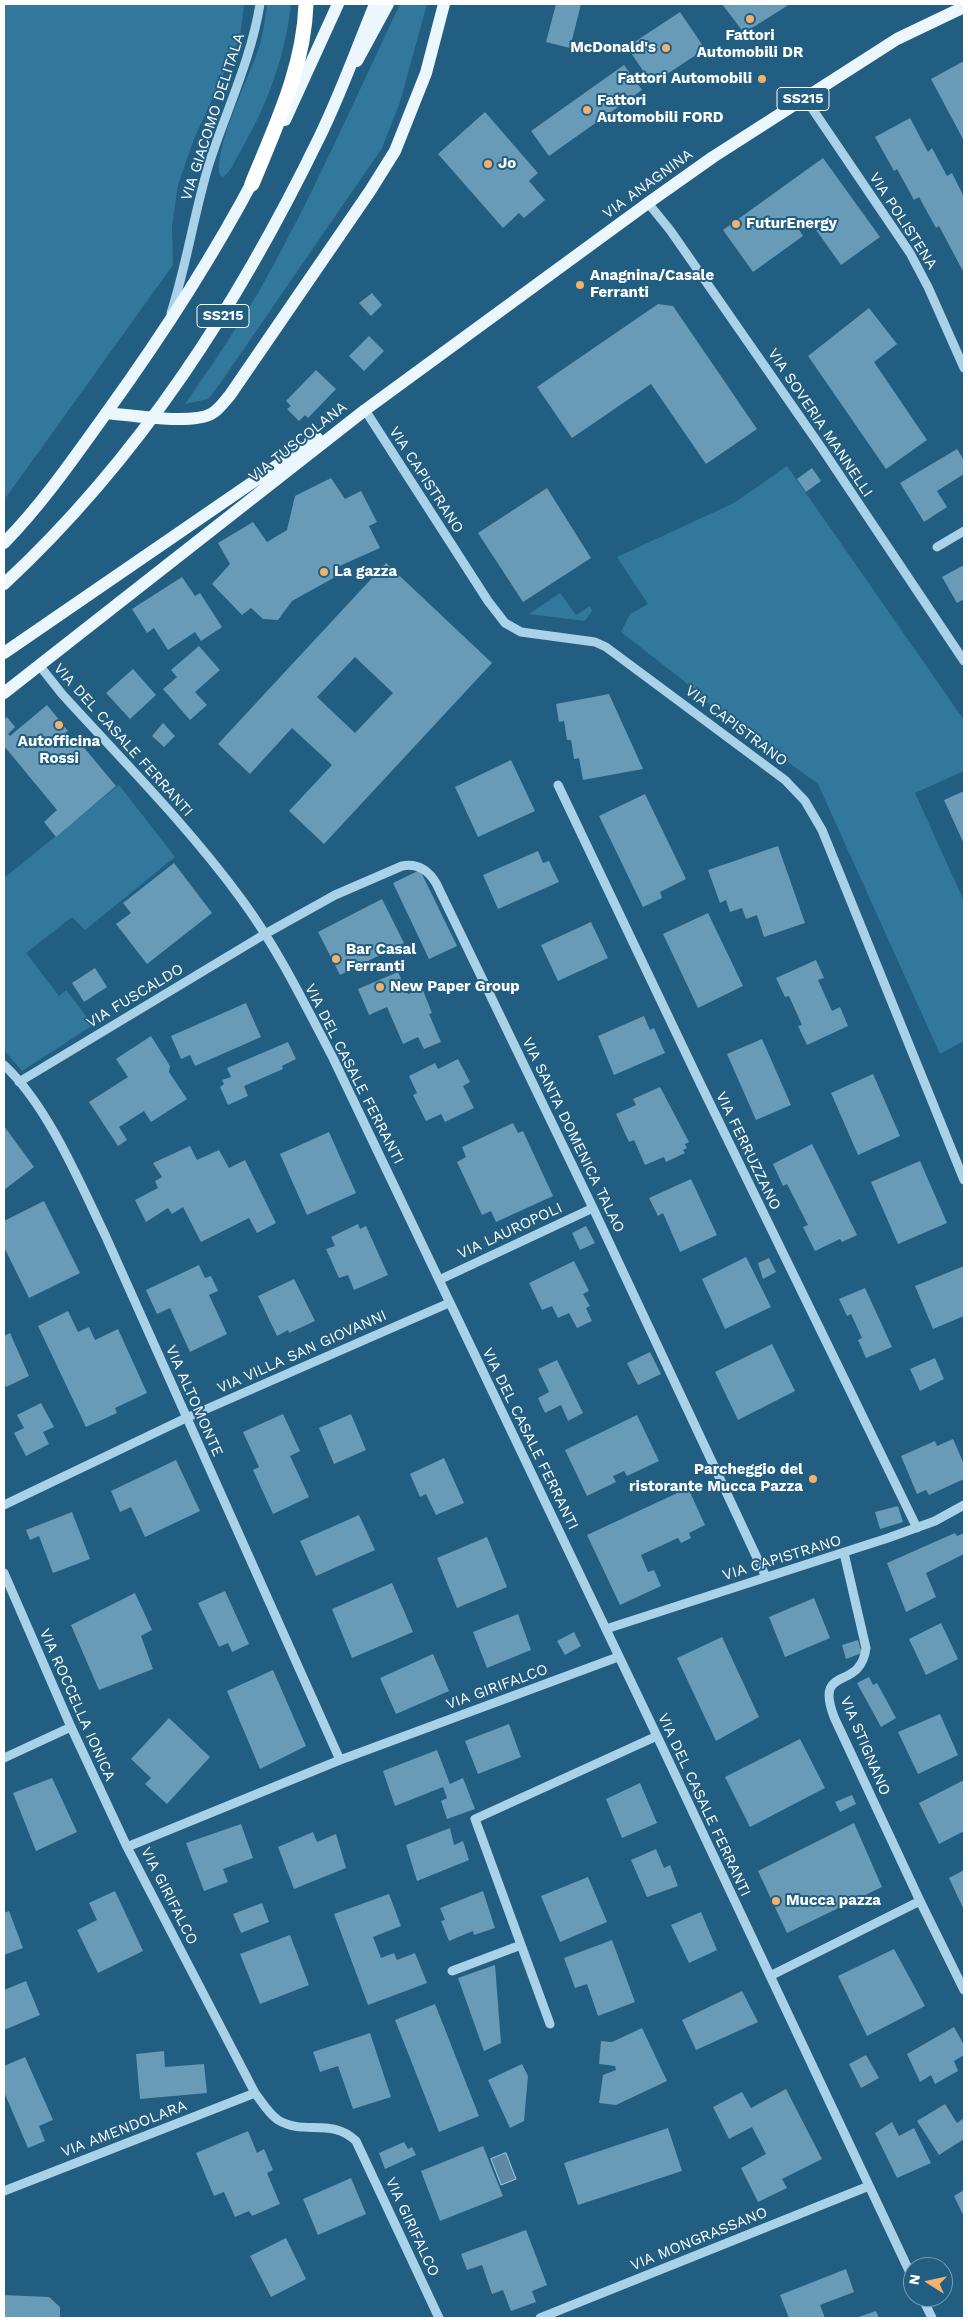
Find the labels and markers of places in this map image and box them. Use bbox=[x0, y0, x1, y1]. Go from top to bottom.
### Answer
marker: Fattori Automobili DR bbox=[744, 13, 756, 25]
place label: Fattori Automobili DR bbox=[697, 27, 803, 62]
place label: McDonald's bbox=[570, 39, 656, 57]
marker: McDonald's bbox=[660, 42, 672, 54]
place label: Fattori Automobili bbox=[617, 70, 752, 88]
marker: Fattori Automobili bbox=[756, 73, 768, 85]
place label: Fattori Automobili FORD bbox=[597, 92, 724, 127]
marker: Fattori Automobili FORD bbox=[581, 104, 593, 116]
place label: Jo bbox=[498, 155, 516, 173]
marker: Jo bbox=[482, 158, 494, 170]
place label: FuturEnergy bbox=[746, 215, 837, 233]
marker: FuturEnergy bbox=[730, 218, 742, 230]
place label: Anagnina/Casale Ferranti bbox=[590, 267, 714, 302]
marker: Anagnina/Casale Ferranti bbox=[574, 279, 586, 291]
place label: La gazza bbox=[334, 563, 397, 581]
marker: La gazza bbox=[318, 566, 330, 578]
marker: Autofficina Rossi bbox=[53, 719, 65, 731]
place label: Autofficina Rossi bbox=[18, 733, 100, 768]
place label: Bar Casal Ferranti bbox=[346, 941, 416, 976]
marker: Bar Casal Ferranti bbox=[330, 953, 342, 965]
place label: New Paper Group bbox=[390, 978, 520, 996]
marker: New Paper Group bbox=[374, 981, 386, 993]
place label: Parcheggio del ristorante Mucca Pazza bbox=[629, 1461, 803, 1496]
marker: Parcheggio del ristorante Mucca Pazza bbox=[807, 1473, 819, 1485]
place label: Mucca pazza bbox=[786, 1892, 881, 1910]
marker: Mucca pazza bbox=[770, 1895, 782, 1907]

